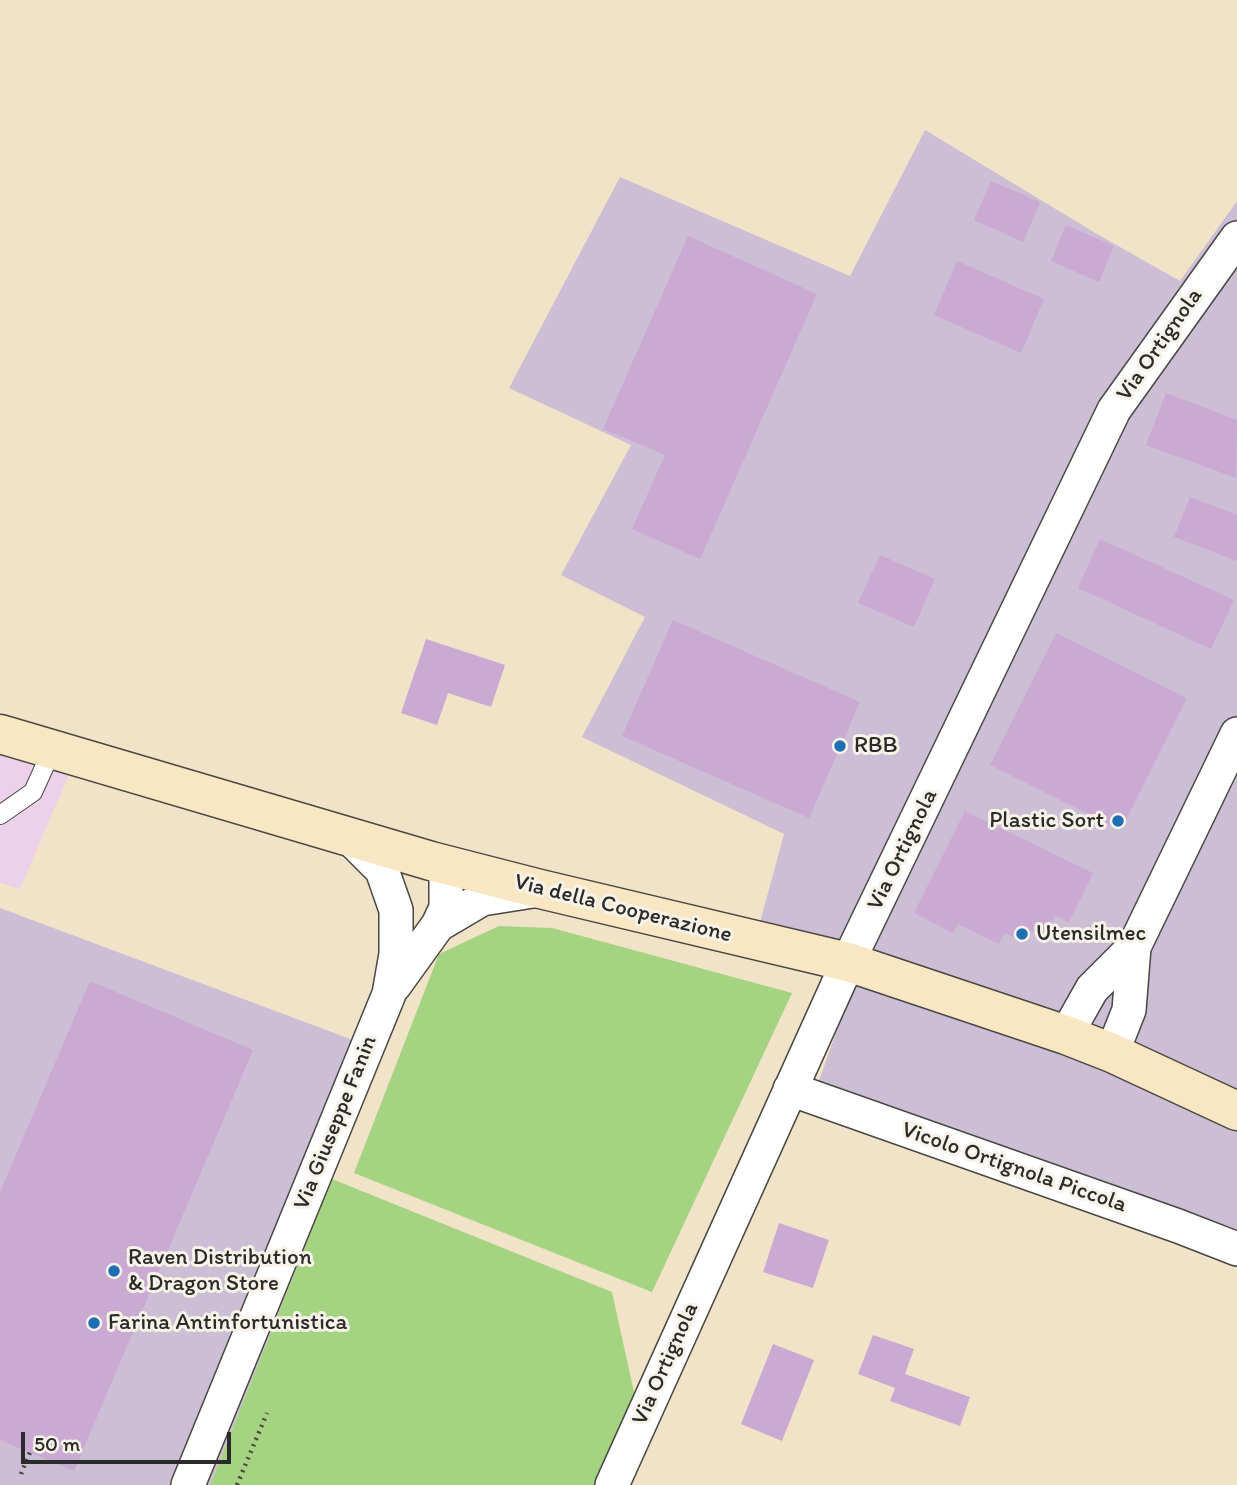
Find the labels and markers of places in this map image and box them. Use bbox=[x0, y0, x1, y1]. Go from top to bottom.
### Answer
place label: RBB bbox=[854, 732, 897, 760]
marker: RBB bbox=[832, 738, 848, 754]
place label: Plastic Sort bbox=[989, 807, 1104, 835]
marker: Plastic Sort bbox=[1110, 813, 1126, 829]
place label: Utensilmec bbox=[1036, 920, 1146, 948]
marker: Utensilmec bbox=[1014, 926, 1030, 942]
place label: Raven Distribution & Dragon Store bbox=[128, 1244, 312, 1298]
marker: Raven Distribution & Dragon Store bbox=[106, 1263, 122, 1279]
place label: Farina Antinfortunistica bbox=[108, 1309, 348, 1337]
marker: Farina Antinfortunistica bbox=[86, 1315, 102, 1331]

